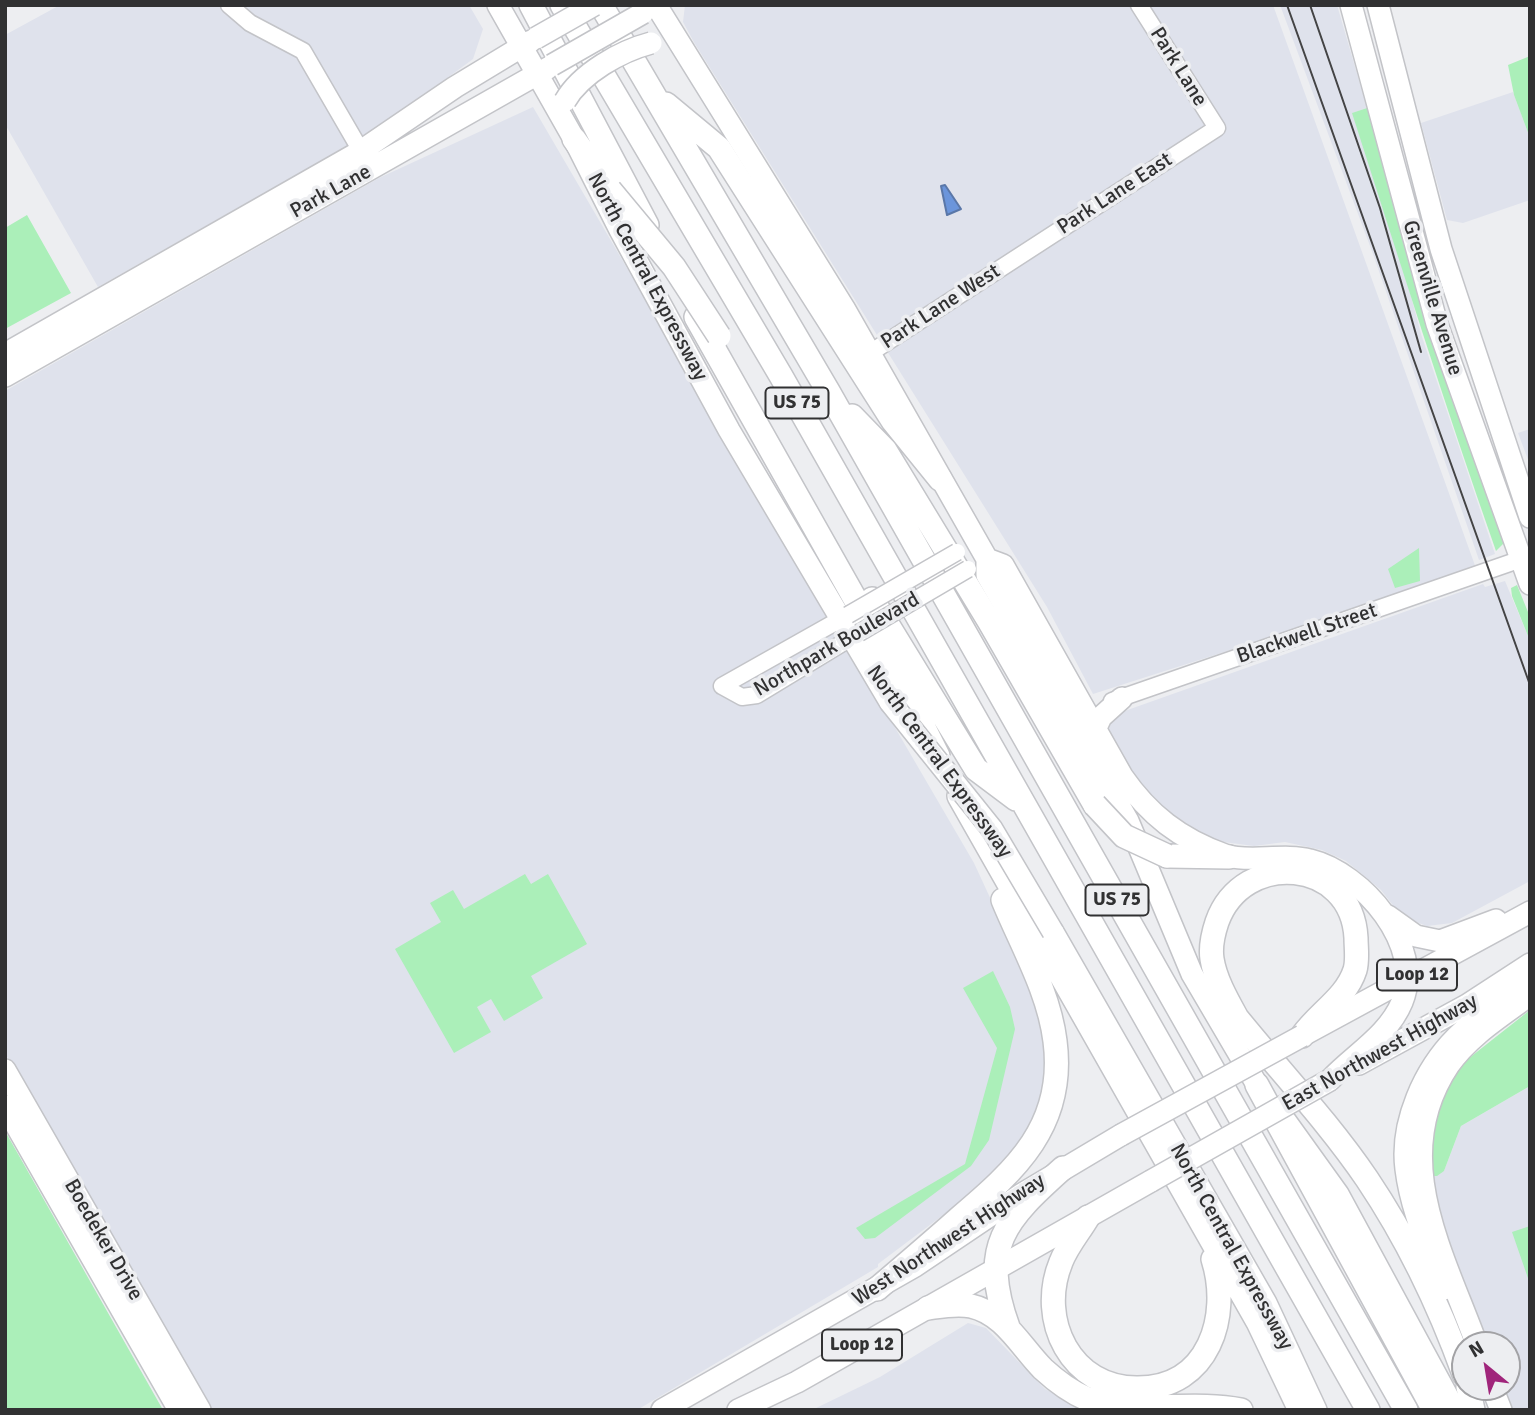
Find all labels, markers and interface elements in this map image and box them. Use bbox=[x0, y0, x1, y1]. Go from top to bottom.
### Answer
street label: Park Lane bbox=[1144, 23, 1212, 111]
street label: Park Lane East bbox=[1053, 148, 1177, 240]
street label: Park Lane bbox=[286, 160, 376, 224]
street label: North Central Expressway bbox=[581, 169, 713, 385]
street label: Greenville Avenue bbox=[1396, 217, 1468, 379]
street label: Park Lane West bbox=[877, 259, 1005, 355]
road number: US 75 bbox=[766, 388, 828, 418]
street label: Northpark Boulevard bbox=[750, 587, 924, 703]
street label: Blackwell Street bbox=[1234, 598, 1380, 670]
street label: North Central Expressway bbox=[861, 661, 1017, 863]
road number: US 75 bbox=[1086, 885, 1148, 916]
road number: Loop 12 bbox=[1377, 959, 1457, 990]
street label: East Northwest Highway bbox=[1278, 989, 1482, 1117]
street label: North Central Expressway bbox=[1164, 1140, 1298, 1354]
street label: West Northwest Highway bbox=[848, 1168, 1050, 1312]
street label: Boedeker Drive bbox=[58, 1175, 148, 1305]
road number: Loop 12 bbox=[822, 1330, 902, 1360]
north arrow bbox=[1451, 1331, 1521, 1401]
text: N bbox=[1465, 1336, 1488, 1363]

